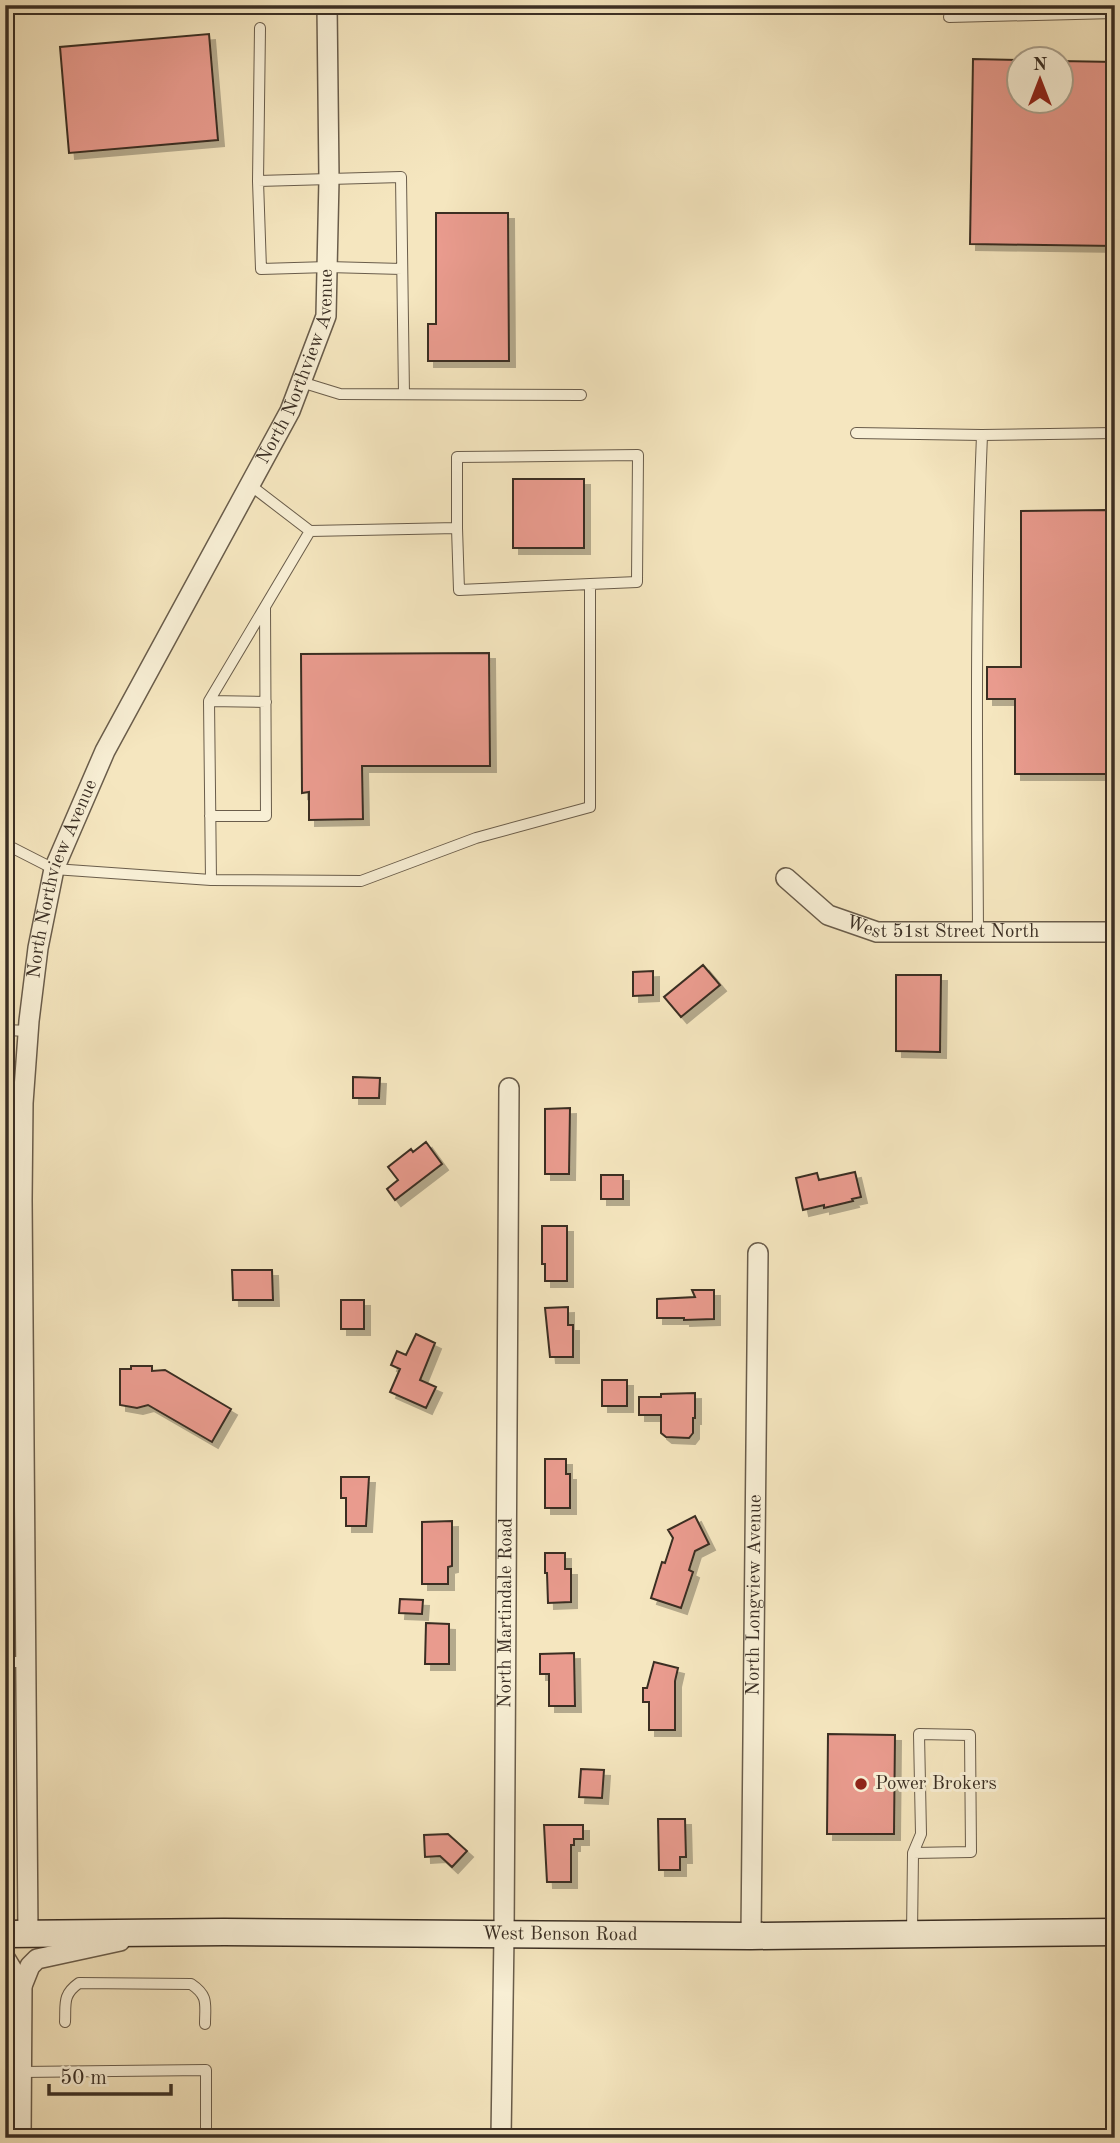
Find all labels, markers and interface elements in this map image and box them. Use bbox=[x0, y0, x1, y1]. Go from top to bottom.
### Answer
north arrow bbox=[1004, 46, 1074, 116]
text: N bbox=[1033, 56, 1048, 75]
street label: North Northview Avenue bbox=[254, 269, 337, 467]
street label: North Northview Avenue bbox=[25, 777, 101, 980]
street label: West 51st Street North bbox=[844, 913, 1039, 942]
street label: North Longview Avenue bbox=[744, 1494, 765, 1696]
street label: North Martindale Road bbox=[496, 1518, 516, 1708]
place label: Power Brokers bbox=[875, 1775, 997, 1794]
marker: Power Brokers bbox=[853, 1776, 869, 1792]
street label: West Benson Road bbox=[482, 1924, 638, 1945]
scale bar bbox=[49, 2052, 172, 2096]
text: 50 m bbox=[60, 2068, 107, 2089]

